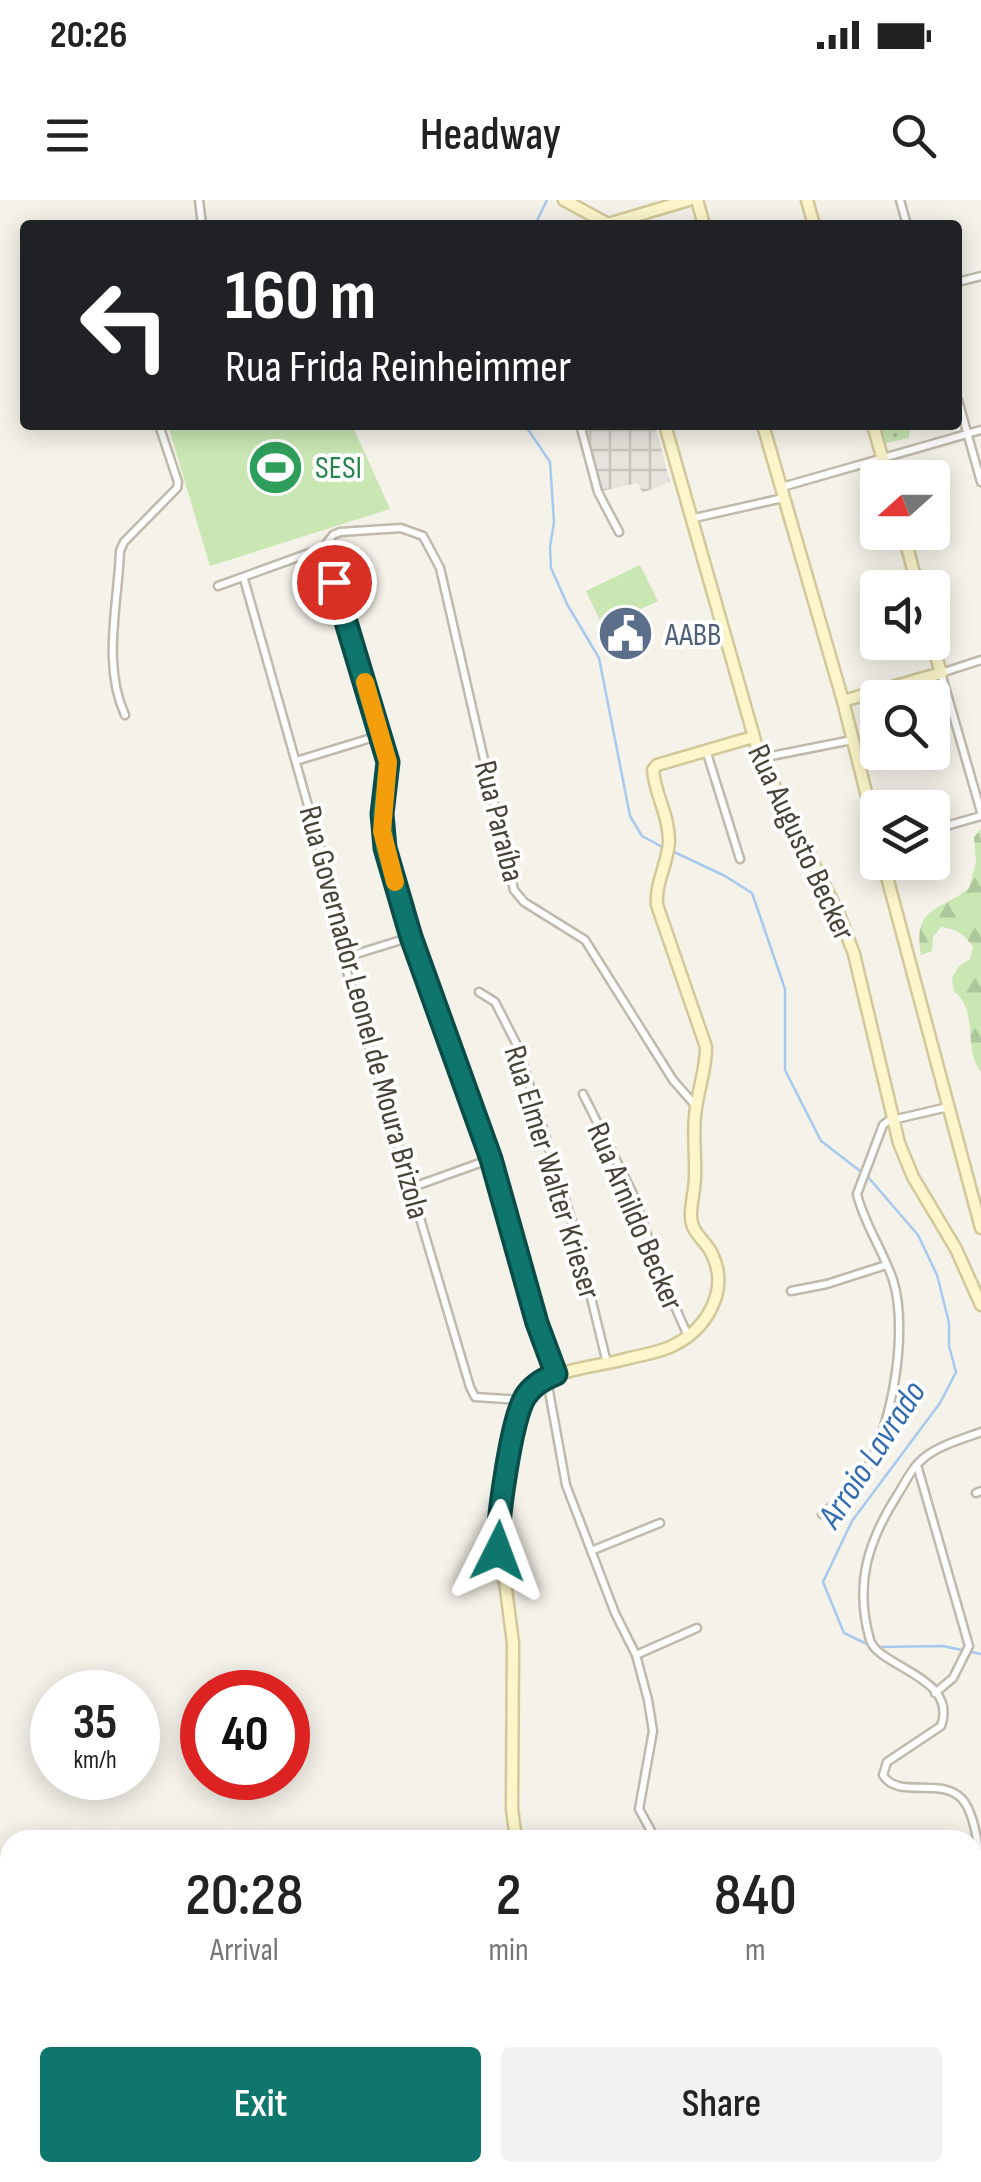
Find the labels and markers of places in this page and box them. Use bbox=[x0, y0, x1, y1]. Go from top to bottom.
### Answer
sports icon: SESI bbox=[246, 437, 306, 497]
place label: SESI bbox=[315, 449, 362, 488]
pin bbox=[292, 540, 377, 625]
public building icon: AABB bbox=[596, 604, 656, 664]
place label: AABB bbox=[664, 616, 721, 655]

